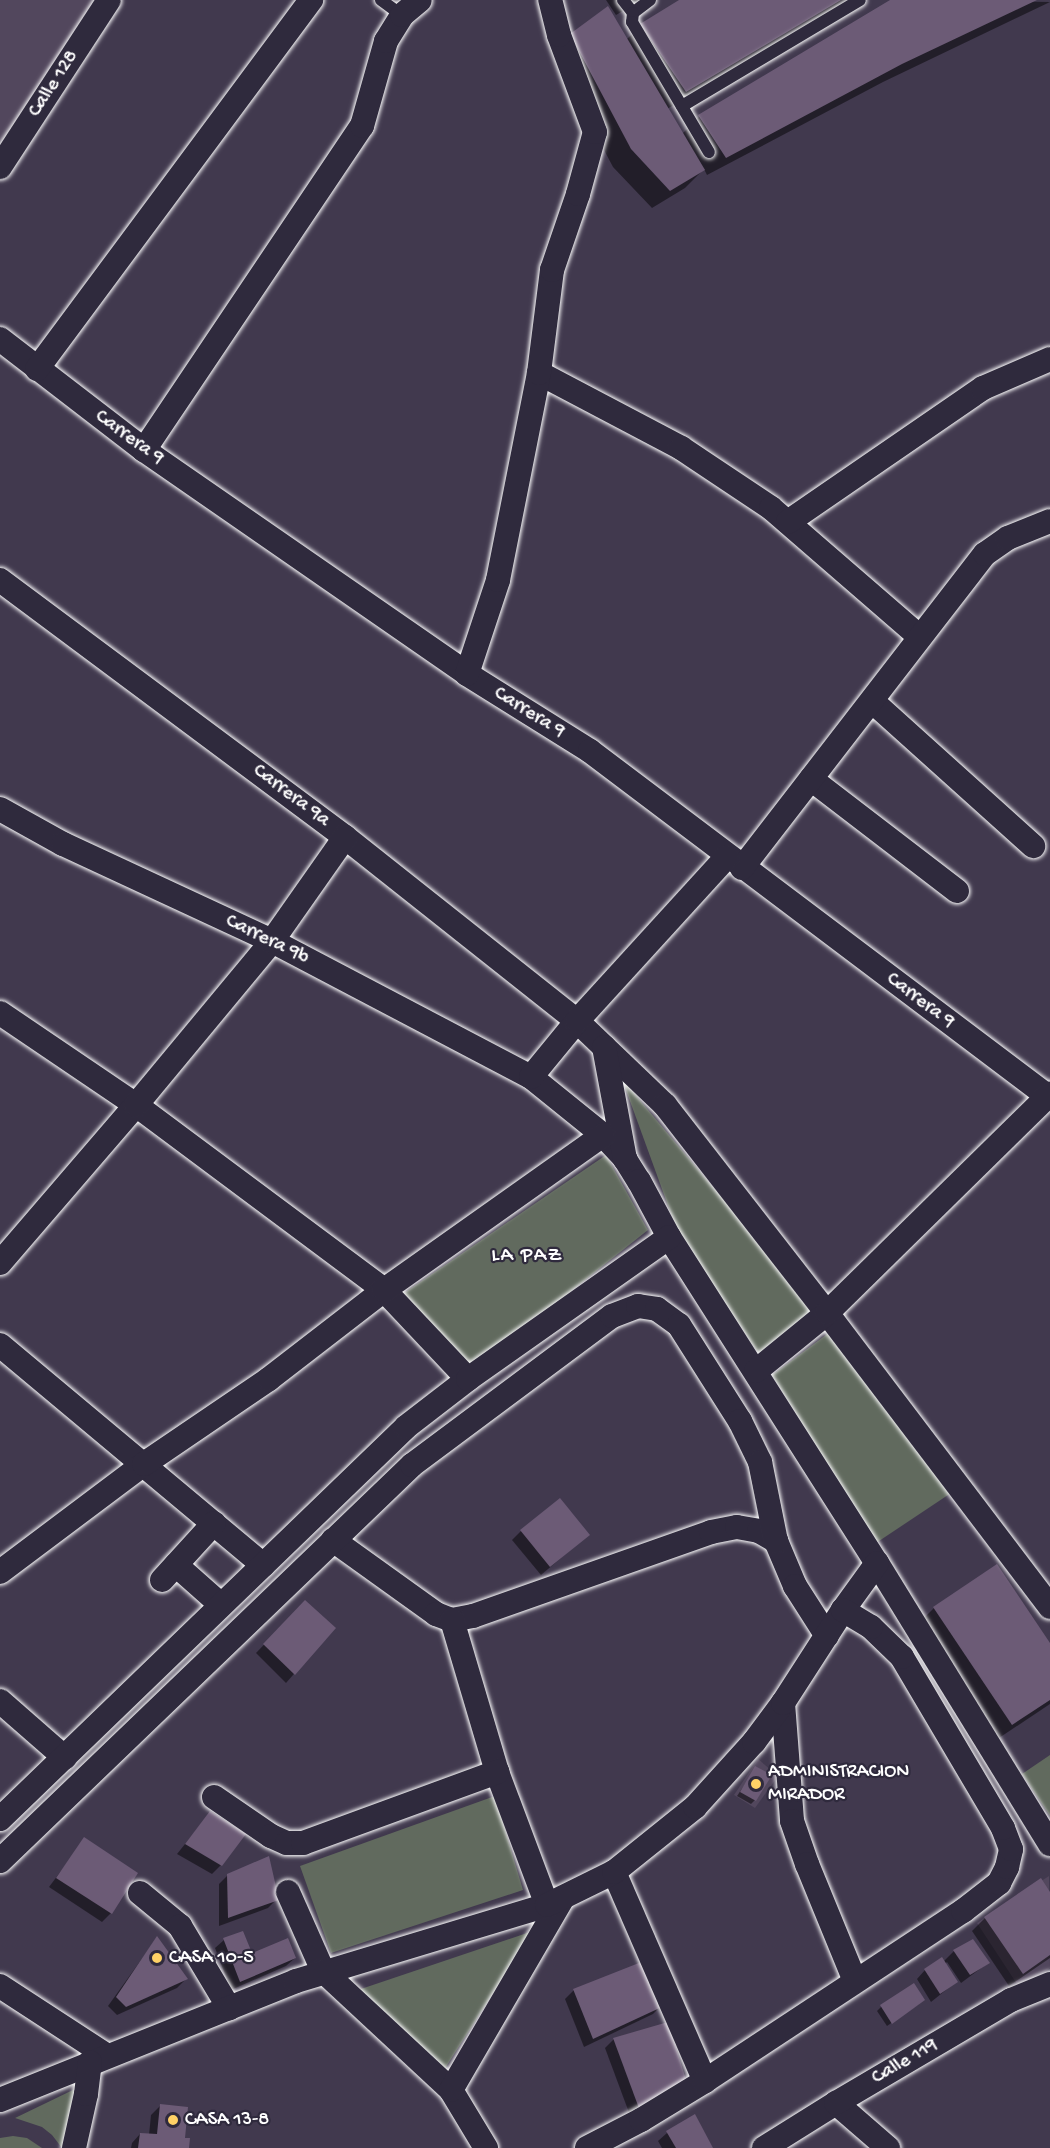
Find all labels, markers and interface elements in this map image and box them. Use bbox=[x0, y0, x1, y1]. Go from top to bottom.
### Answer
street label: Calle 128 bbox=[24, 46, 84, 122]
street label: Carrera 9 bbox=[90, 405, 168, 471]
street label: Carrera 9 bbox=[489, 682, 569, 744]
street label: Carrera 9a bbox=[248, 759, 334, 833]
street label: Carrera 9b bbox=[221, 910, 313, 970]
street label: Carrera 9 bbox=[881, 968, 959, 1034]
district label: LA PAZ bbox=[491, 1244, 563, 1270]
place label: ADMINISTRACION MIRADOR bbox=[768, 1760, 909, 1807]
marker: ADMINISTRACION MIRADOR bbox=[749, 1777, 763, 1791]
place label: CASA 10-5 bbox=[169, 1946, 254, 1970]
marker: CASA 10-5 bbox=[150, 1951, 164, 1965]
street label: Calle 119 bbox=[868, 2034, 942, 2090]
place label: CASA 13-8 bbox=[185, 2108, 269, 2132]
marker: CASA 13-8 bbox=[166, 2113, 180, 2127]

